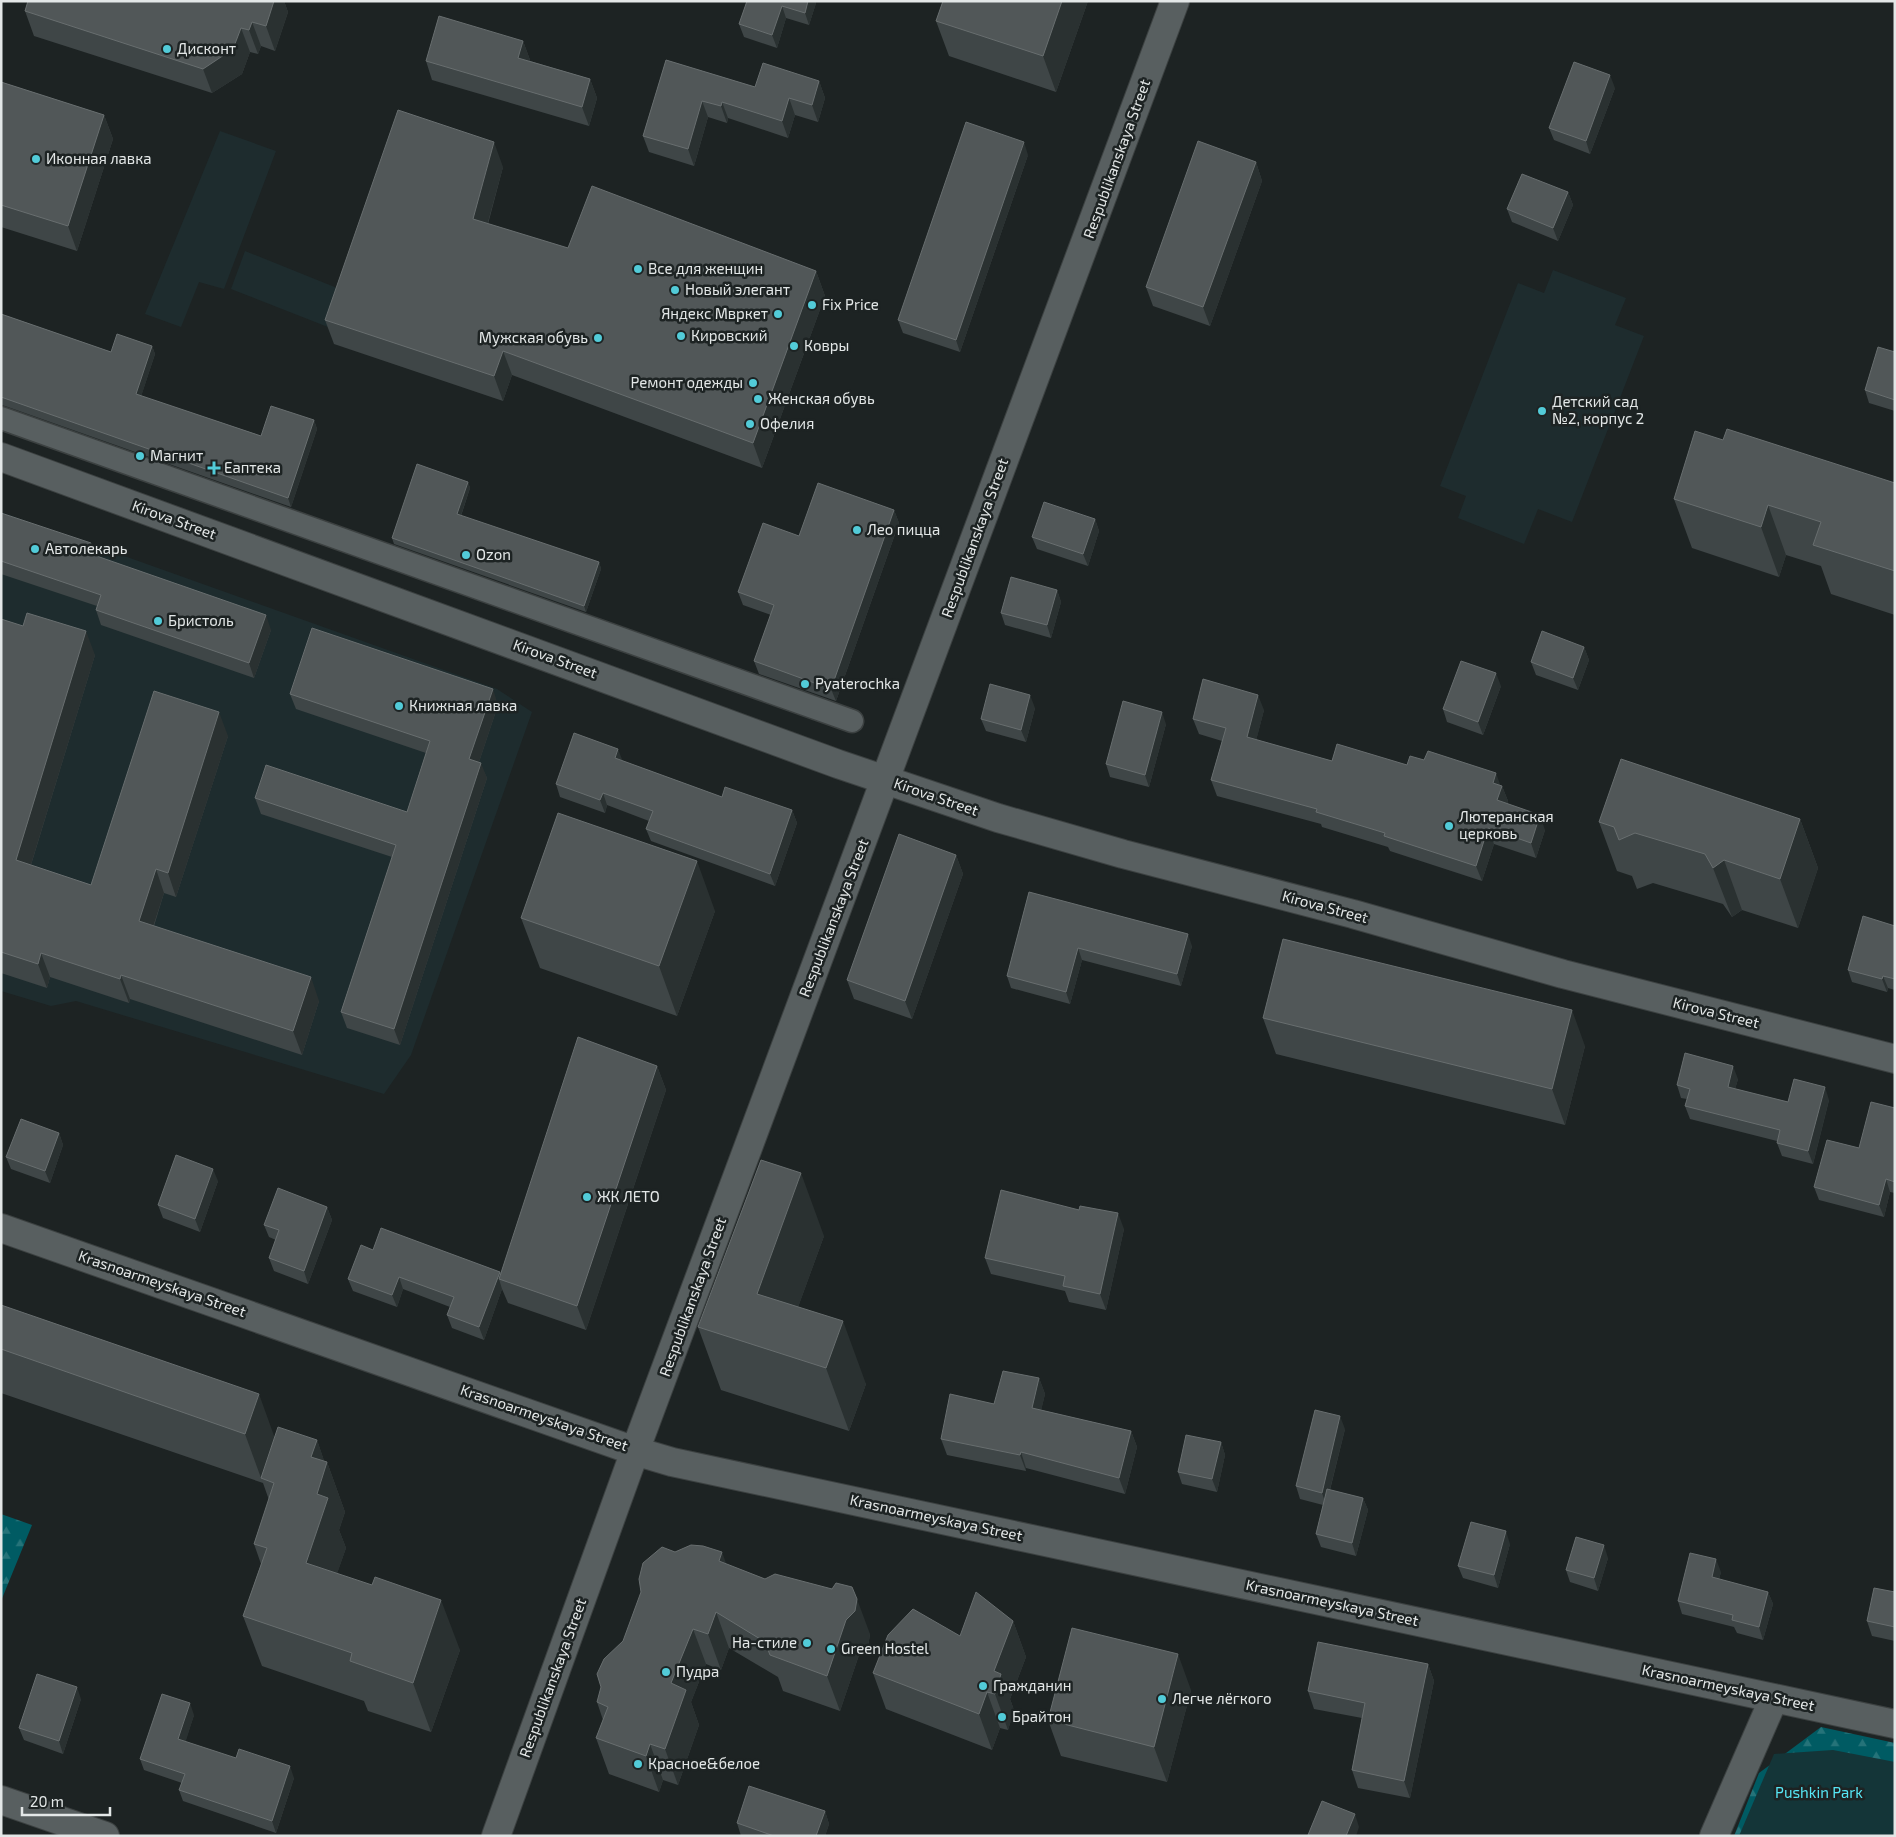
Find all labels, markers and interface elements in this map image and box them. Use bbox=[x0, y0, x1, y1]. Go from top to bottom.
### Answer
place label: Дисконт bbox=[177, 39, 236, 57]
marker: Дисконт bbox=[161, 43, 173, 55]
street label: Respublikanskaya Street bbox=[1079, 76, 1153, 241]
place label: Иконная лавка bbox=[46, 149, 151, 167]
marker: Иконная лавка bbox=[30, 153, 42, 165]
place label: Все для женщин bbox=[648, 259, 763, 277]
marker: Все для женщин bbox=[632, 263, 644, 275]
place label: Новый элегант bbox=[685, 280, 790, 298]
marker: Новый элегант bbox=[669, 284, 681, 296]
place label: Fix Price bbox=[822, 295, 879, 313]
marker: Fix Price bbox=[806, 299, 818, 311]
place label: Яндекс Мвркет bbox=[661, 304, 768, 322]
marker: Яндекс Мвркет bbox=[772, 308, 784, 320]
place label: Кировский bbox=[691, 326, 767, 344]
place label: Мужская обувь bbox=[479, 328, 588, 347]
marker: Кировский bbox=[675, 330, 687, 342]
marker: Мужская обувь bbox=[592, 332, 604, 344]
place label: Ковры bbox=[804, 336, 849, 354]
marker: Ковры bbox=[788, 340, 800, 352]
place label: Ремонт одежды bbox=[630, 373, 743, 391]
marker: Ремонт одежды bbox=[747, 377, 759, 389]
place label: Женская обувь bbox=[768, 389, 875, 408]
place label: Детский сад №2, корпус 2 bbox=[1552, 392, 1644, 428]
marker: Женская обувь bbox=[752, 393, 764, 405]
marker: Детский сад №2, корпус 2 bbox=[1536, 405, 1548, 417]
place label: Офелия bbox=[760, 414, 814, 432]
marker: Офелия bbox=[744, 418, 756, 430]
place label: Магнит bbox=[150, 446, 203, 464]
marker: Магнит bbox=[134, 450, 146, 462]
street label: Respublikanskaya Street bbox=[937, 455, 1011, 620]
place label: Еаптека bbox=[224, 458, 281, 476]
marker: Еаптека bbox=[208, 462, 220, 474]
street label: Kirova Street bbox=[130, 496, 219, 543]
place label: Лео пицца bbox=[867, 520, 940, 538]
marker: Лео пицца bbox=[851, 524, 863, 536]
place label: Автолекарь bbox=[45, 539, 128, 557]
marker: Автолекарь bbox=[29, 543, 41, 555]
place label: Ozon bbox=[476, 545, 511, 563]
marker: Ozon bbox=[460, 549, 472, 561]
place label: Бристоль bbox=[168, 611, 234, 629]
marker: Бристоль bbox=[152, 615, 164, 627]
street label: Kirova Street bbox=[511, 635, 600, 682]
place label: Pyaterochka bbox=[815, 674, 900, 692]
marker: Pyaterochka bbox=[799, 678, 811, 690]
place label: Книжная лавка bbox=[409, 696, 517, 714]
marker: Книжная лавка bbox=[393, 700, 405, 712]
street label: Kirova Street bbox=[892, 773, 981, 819]
place label: Лютеранская церковь bbox=[1459, 807, 1554, 842]
marker: Лютеранская церковь bbox=[1443, 820, 1455, 832]
street label: Respublikanskaya Street bbox=[795, 836, 872, 999]
street label: Kirova Street bbox=[1280, 886, 1370, 926]
street label: Kirova Street bbox=[1671, 993, 1761, 1031]
place label: ЖК ЛЕТО bbox=[597, 1187, 660, 1205]
marker: ЖК ЛЕТО bbox=[581, 1191, 593, 1203]
street label: Respublikanskaya Street bbox=[655, 1214, 729, 1379]
street label: Krasnoarmeyskaya Street bbox=[76, 1246, 249, 1320]
street label: Krasnoarmeyskaya Street bbox=[458, 1380, 631, 1454]
street label: Krasnoarmeyskaya Street bbox=[848, 1490, 1024, 1544]
street label: Krasnoarmeyskaya Street bbox=[1244, 1575, 1420, 1629]
street label: Respublikanskaya Street bbox=[515, 1595, 589, 1760]
place label: На-стиле bbox=[732, 1633, 797, 1651]
marker: На-стиле bbox=[801, 1637, 813, 1649]
place label: Green Hostel bbox=[841, 1639, 929, 1657]
marker: Green Hostel bbox=[825, 1643, 837, 1655]
street label: Krasnoarmeyskaya Street bbox=[1640, 1660, 1816, 1714]
place label: Пудра bbox=[676, 1662, 719, 1681]
marker: Пудра bbox=[660, 1666, 672, 1678]
place label: Гражданин bbox=[993, 1676, 1071, 1694]
marker: Гражданин bbox=[977, 1680, 989, 1692]
place label: Легче лёгкого bbox=[1172, 1689, 1272, 1707]
marker: Легче лёгкого bbox=[1156, 1693, 1168, 1705]
place label: Брайтон bbox=[1012, 1707, 1071, 1725]
marker: Брайтон bbox=[996, 1711, 1008, 1723]
place label: Красное&белое bbox=[648, 1754, 760, 1772]
marker: Красное&белое bbox=[632, 1758, 644, 1770]
park label: Pushkin Park bbox=[1775, 1783, 1863, 1801]
scale bar bbox=[22, 1784, 110, 1816]
text: 20 m bbox=[30, 1792, 64, 1810]

